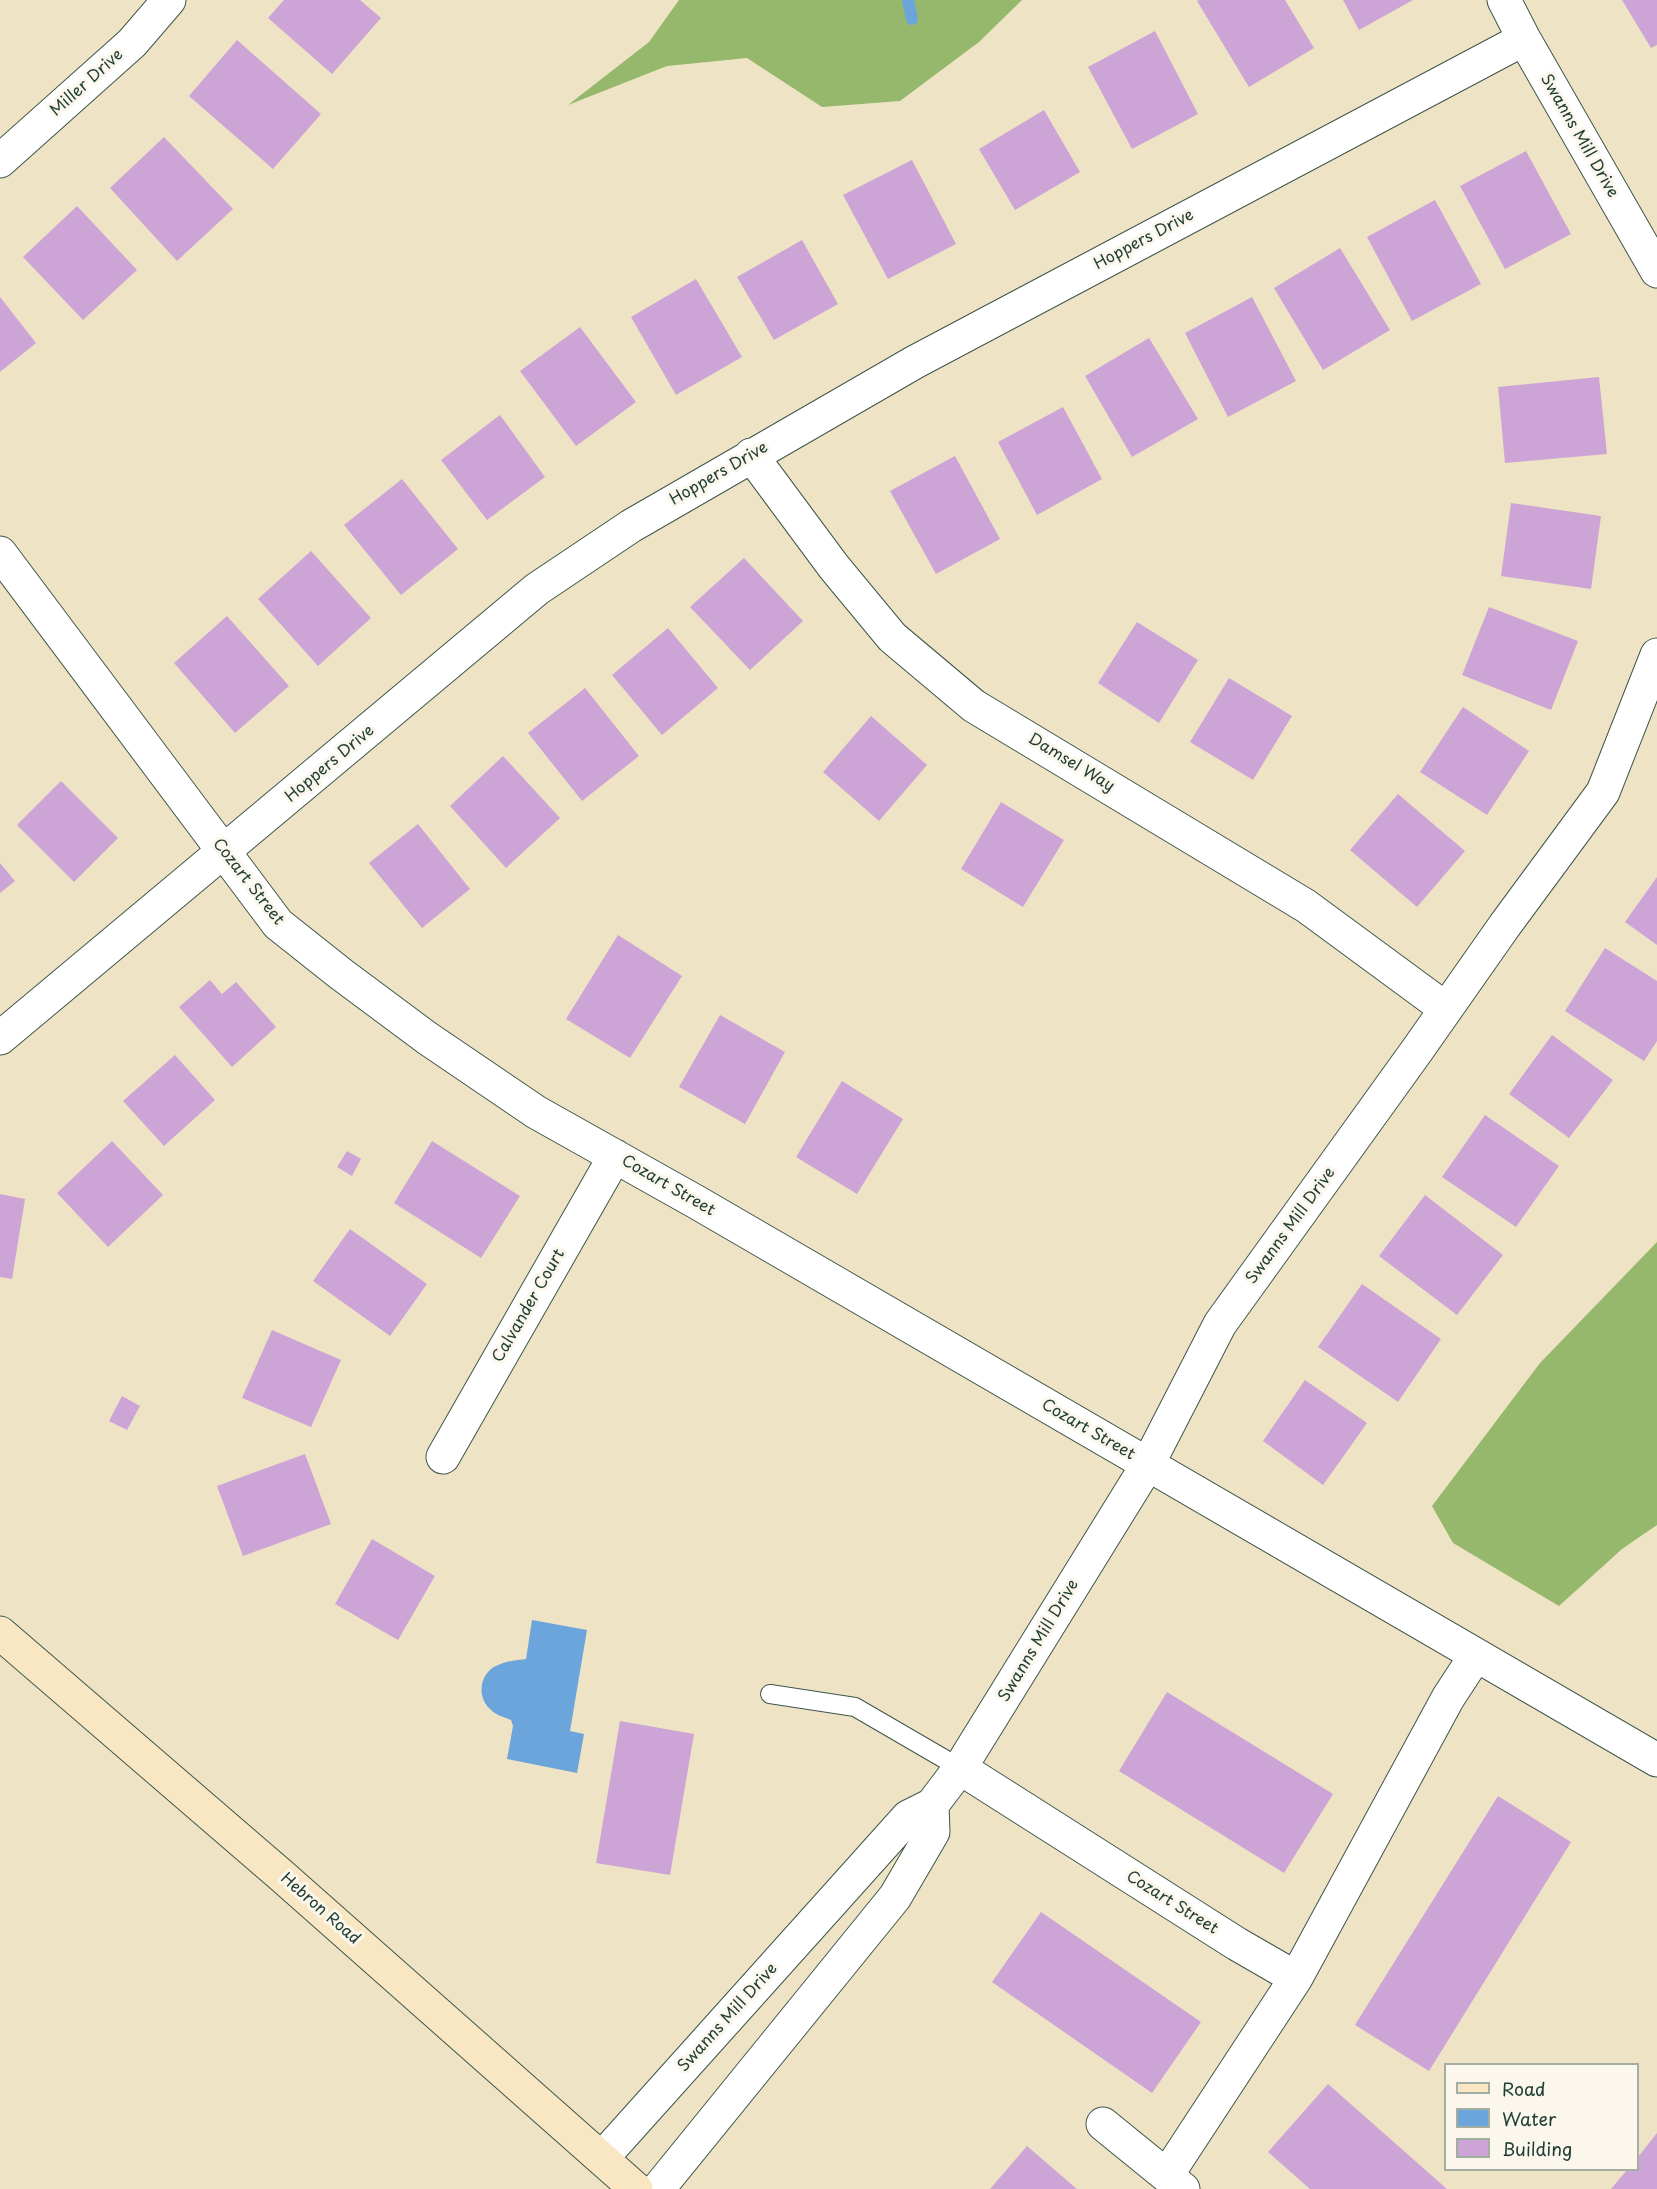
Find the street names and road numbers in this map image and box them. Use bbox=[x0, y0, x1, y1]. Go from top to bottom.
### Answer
street label: Miller Drive bbox=[47, 45, 127, 121]
street label: Swanns Mill Drive bbox=[1536, 71, 1622, 201]
street label: Hoppers Drive bbox=[1091, 206, 1197, 274]
street label: Hoppers Drive bbox=[667, 438, 771, 510]
street label: Hoppers Drive bbox=[282, 721, 378, 807]
street label: Damsel Way bbox=[1024, 730, 1118, 796]
street label: Cozart Street bbox=[208, 835, 288, 929]
street label: Cozart Street bbox=[618, 1151, 718, 1221]
street label: Swanns Mill Drive bbox=[1242, 1164, 1340, 1288]
street label: Calvander Court bbox=[489, 1246, 569, 1366]
street label: Cozart Street bbox=[1038, 1395, 1138, 1465]
street label: Swanns Mill Drive bbox=[995, 1576, 1083, 1706]
street label: Cozart Street bbox=[1122, 1867, 1222, 1939]
street label: Hebron Road bbox=[276, 1869, 364, 1949]
street label: Swanns Mill Drive bbox=[674, 1960, 782, 2076]

